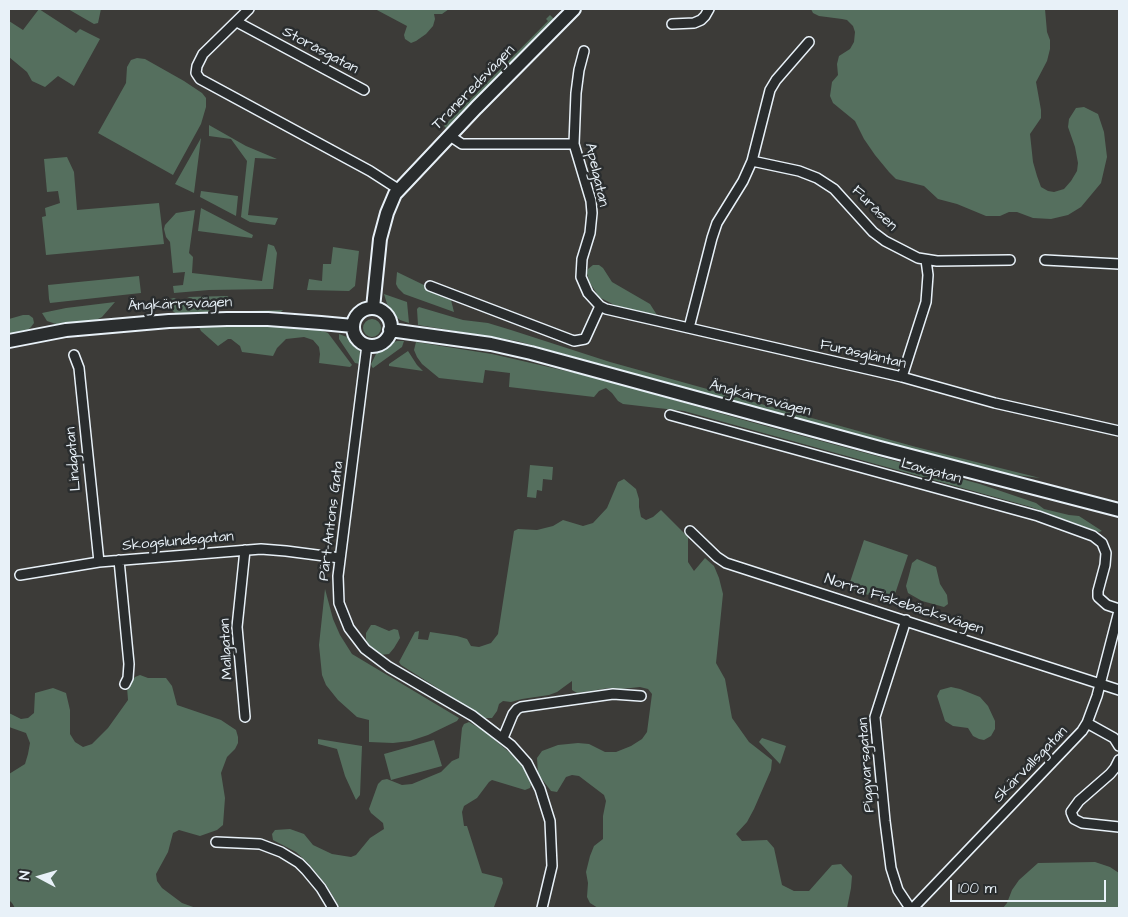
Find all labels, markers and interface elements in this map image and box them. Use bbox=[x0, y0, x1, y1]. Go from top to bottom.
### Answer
street label: Storåsgatan bbox=[279, 23, 361, 79]
street label: Traneredsvägen bbox=[429, 42, 519, 134]
street label: Apelgatan bbox=[580, 141, 612, 209]
street label: Furåsen bbox=[847, 182, 901, 236]
street label: Ängkärrsvägen bbox=[127, 294, 233, 316]
street label: Furåsgläntan bbox=[818, 336, 908, 374]
street label: Ängkärrsvägen bbox=[707, 377, 813, 421]
street label: Lindgatan bbox=[62, 426, 86, 492]
street label: Laxgatan bbox=[899, 455, 963, 489]
street label: Pärt-Antons Gata bbox=[316, 460, 348, 582]
street label: Skogslundsgatan bbox=[122, 528, 234, 556]
street label: Norra Fiskebäcksvägen bbox=[822, 571, 986, 639]
street label: Mallgatan bbox=[216, 618, 238, 680]
street label: Piggvarsgatan bbox=[855, 717, 879, 813]
street label: Skärvallsgatan bbox=[990, 723, 1072, 807]
north arrow bbox=[15, 852, 65, 902]
text: N bbox=[15, 870, 35, 881]
scale bar bbox=[953, 870, 1109, 902]
text: 100 m bbox=[958, 878, 997, 899]

